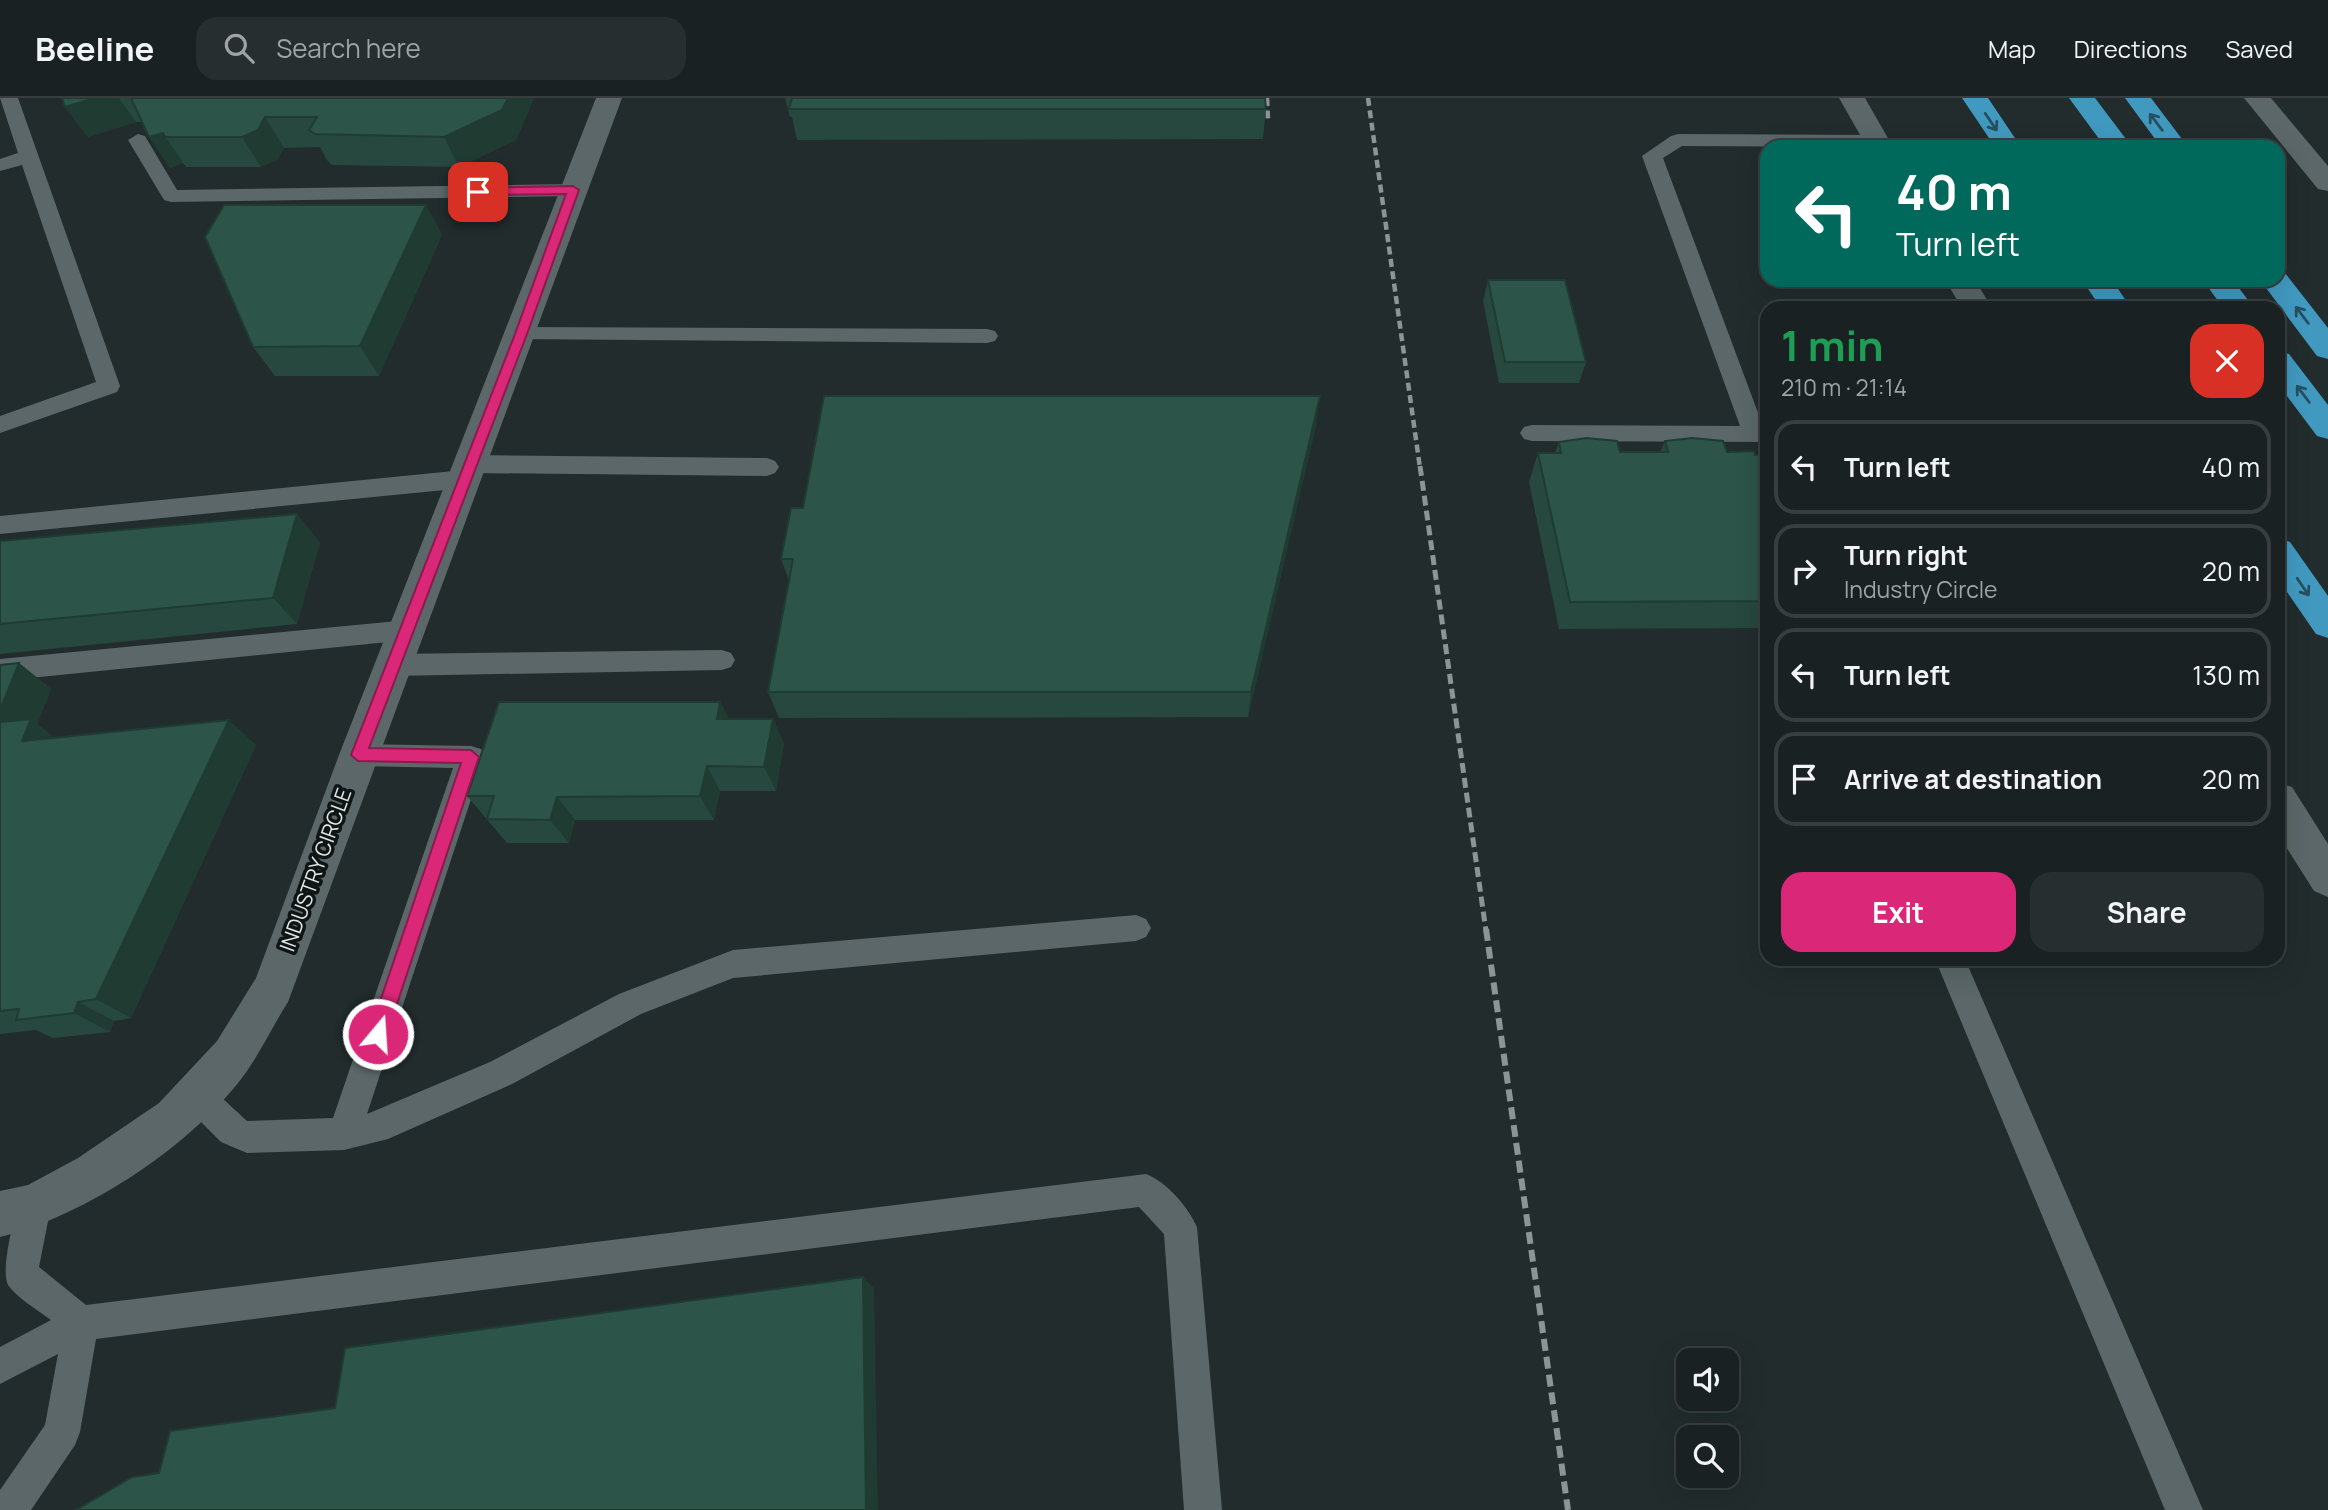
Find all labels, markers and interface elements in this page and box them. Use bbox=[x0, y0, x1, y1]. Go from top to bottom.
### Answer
search box bbox=[196, 17, 686, 80]
text: Beeline bbox=[35, 26, 154, 71]
icon: search bbox=[220, 29, 258, 67]
text: Search here bbox=[276, 30, 421, 66]
text: Map bbox=[1988, 32, 2036, 65]
text: Directions bbox=[2074, 32, 2187, 65]
text: Saved bbox=[2225, 32, 2293, 65]
one-way arrow bbox=[1984, 112, 1998, 132]
one-way arrow bbox=[2149, 114, 2164, 132]
text: 40 m bbox=[1896, 158, 2012, 225]
pin bbox=[448, 162, 508, 222]
icon: left bbox=[1781, 168, 1872, 259]
icon: arrive bbox=[459, 173, 497, 211]
text: Turn left bbox=[1896, 222, 2020, 266]
one-way arrow bbox=[2294, 306, 2309, 324]
text: 1 min bbox=[1781, 316, 1884, 374]
button: close bbox=[2190, 324, 2264, 398]
text: 210 m · 21:14 bbox=[1781, 371, 1907, 403]
one-way arrow bbox=[2296, 386, 2311, 404]
icon: left bbox=[1785, 448, 1823, 486]
text: Turn left bbox=[1844, 449, 1951, 485]
text: 40 m bbox=[2202, 449, 2260, 485]
text: Turn right bbox=[1844, 537, 1968, 573]
icon: right bbox=[1785, 552, 1823, 590]
text: 20 m bbox=[2202, 553, 2260, 589]
text: Industry Circle bbox=[1844, 573, 1998, 605]
one-way arrow bbox=[2296, 577, 2310, 597]
icon: left bbox=[1785, 656, 1823, 694]
text: Turn left bbox=[1844, 657, 1951, 693]
text: 130 m bbox=[2192, 657, 2260, 693]
icon: arrive bbox=[1785, 760, 1823, 798]
text: Arrive at destination bbox=[1844, 761, 2102, 797]
text: 20 m bbox=[2202, 761, 2260, 797]
street label: INDUSTRY CIRCLE bbox=[273, 784, 358, 955]
button: Exit bbox=[1781, 872, 2016, 952]
button: Share bbox=[2030, 872, 2264, 952]
position arrow bbox=[341, 997, 415, 1071]
map controls bbox=[1676, 1348, 1739, 1488]
button: sound bbox=[1676, 1348, 1739, 1411]
button: search bbox=[1676, 1425, 1739, 1488]

